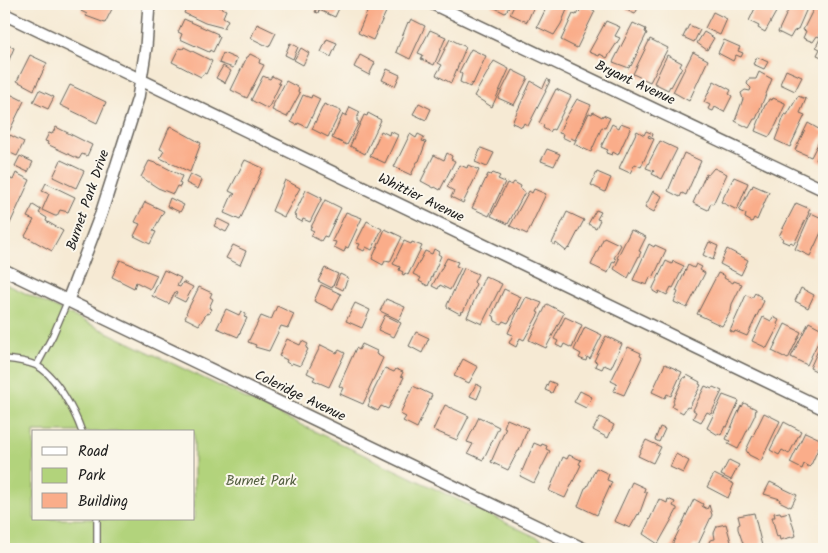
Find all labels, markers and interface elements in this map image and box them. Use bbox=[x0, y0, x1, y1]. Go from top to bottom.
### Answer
street label: Bryant Avenue bbox=[591, 55, 679, 112]
street label: Burnet Park Drive bbox=[60, 146, 116, 253]
street label: Whittier Avenue bbox=[374, 168, 469, 229]
street label: Coleridge Avenue bbox=[251, 364, 350, 428]
legend bbox=[32, 430, 195, 520]
text: Road bbox=[78, 440, 109, 464]
text: Park bbox=[78, 464, 106, 488]
park label: Burnet Park bbox=[226, 470, 297, 492]
text: Building bbox=[78, 490, 128, 514]

